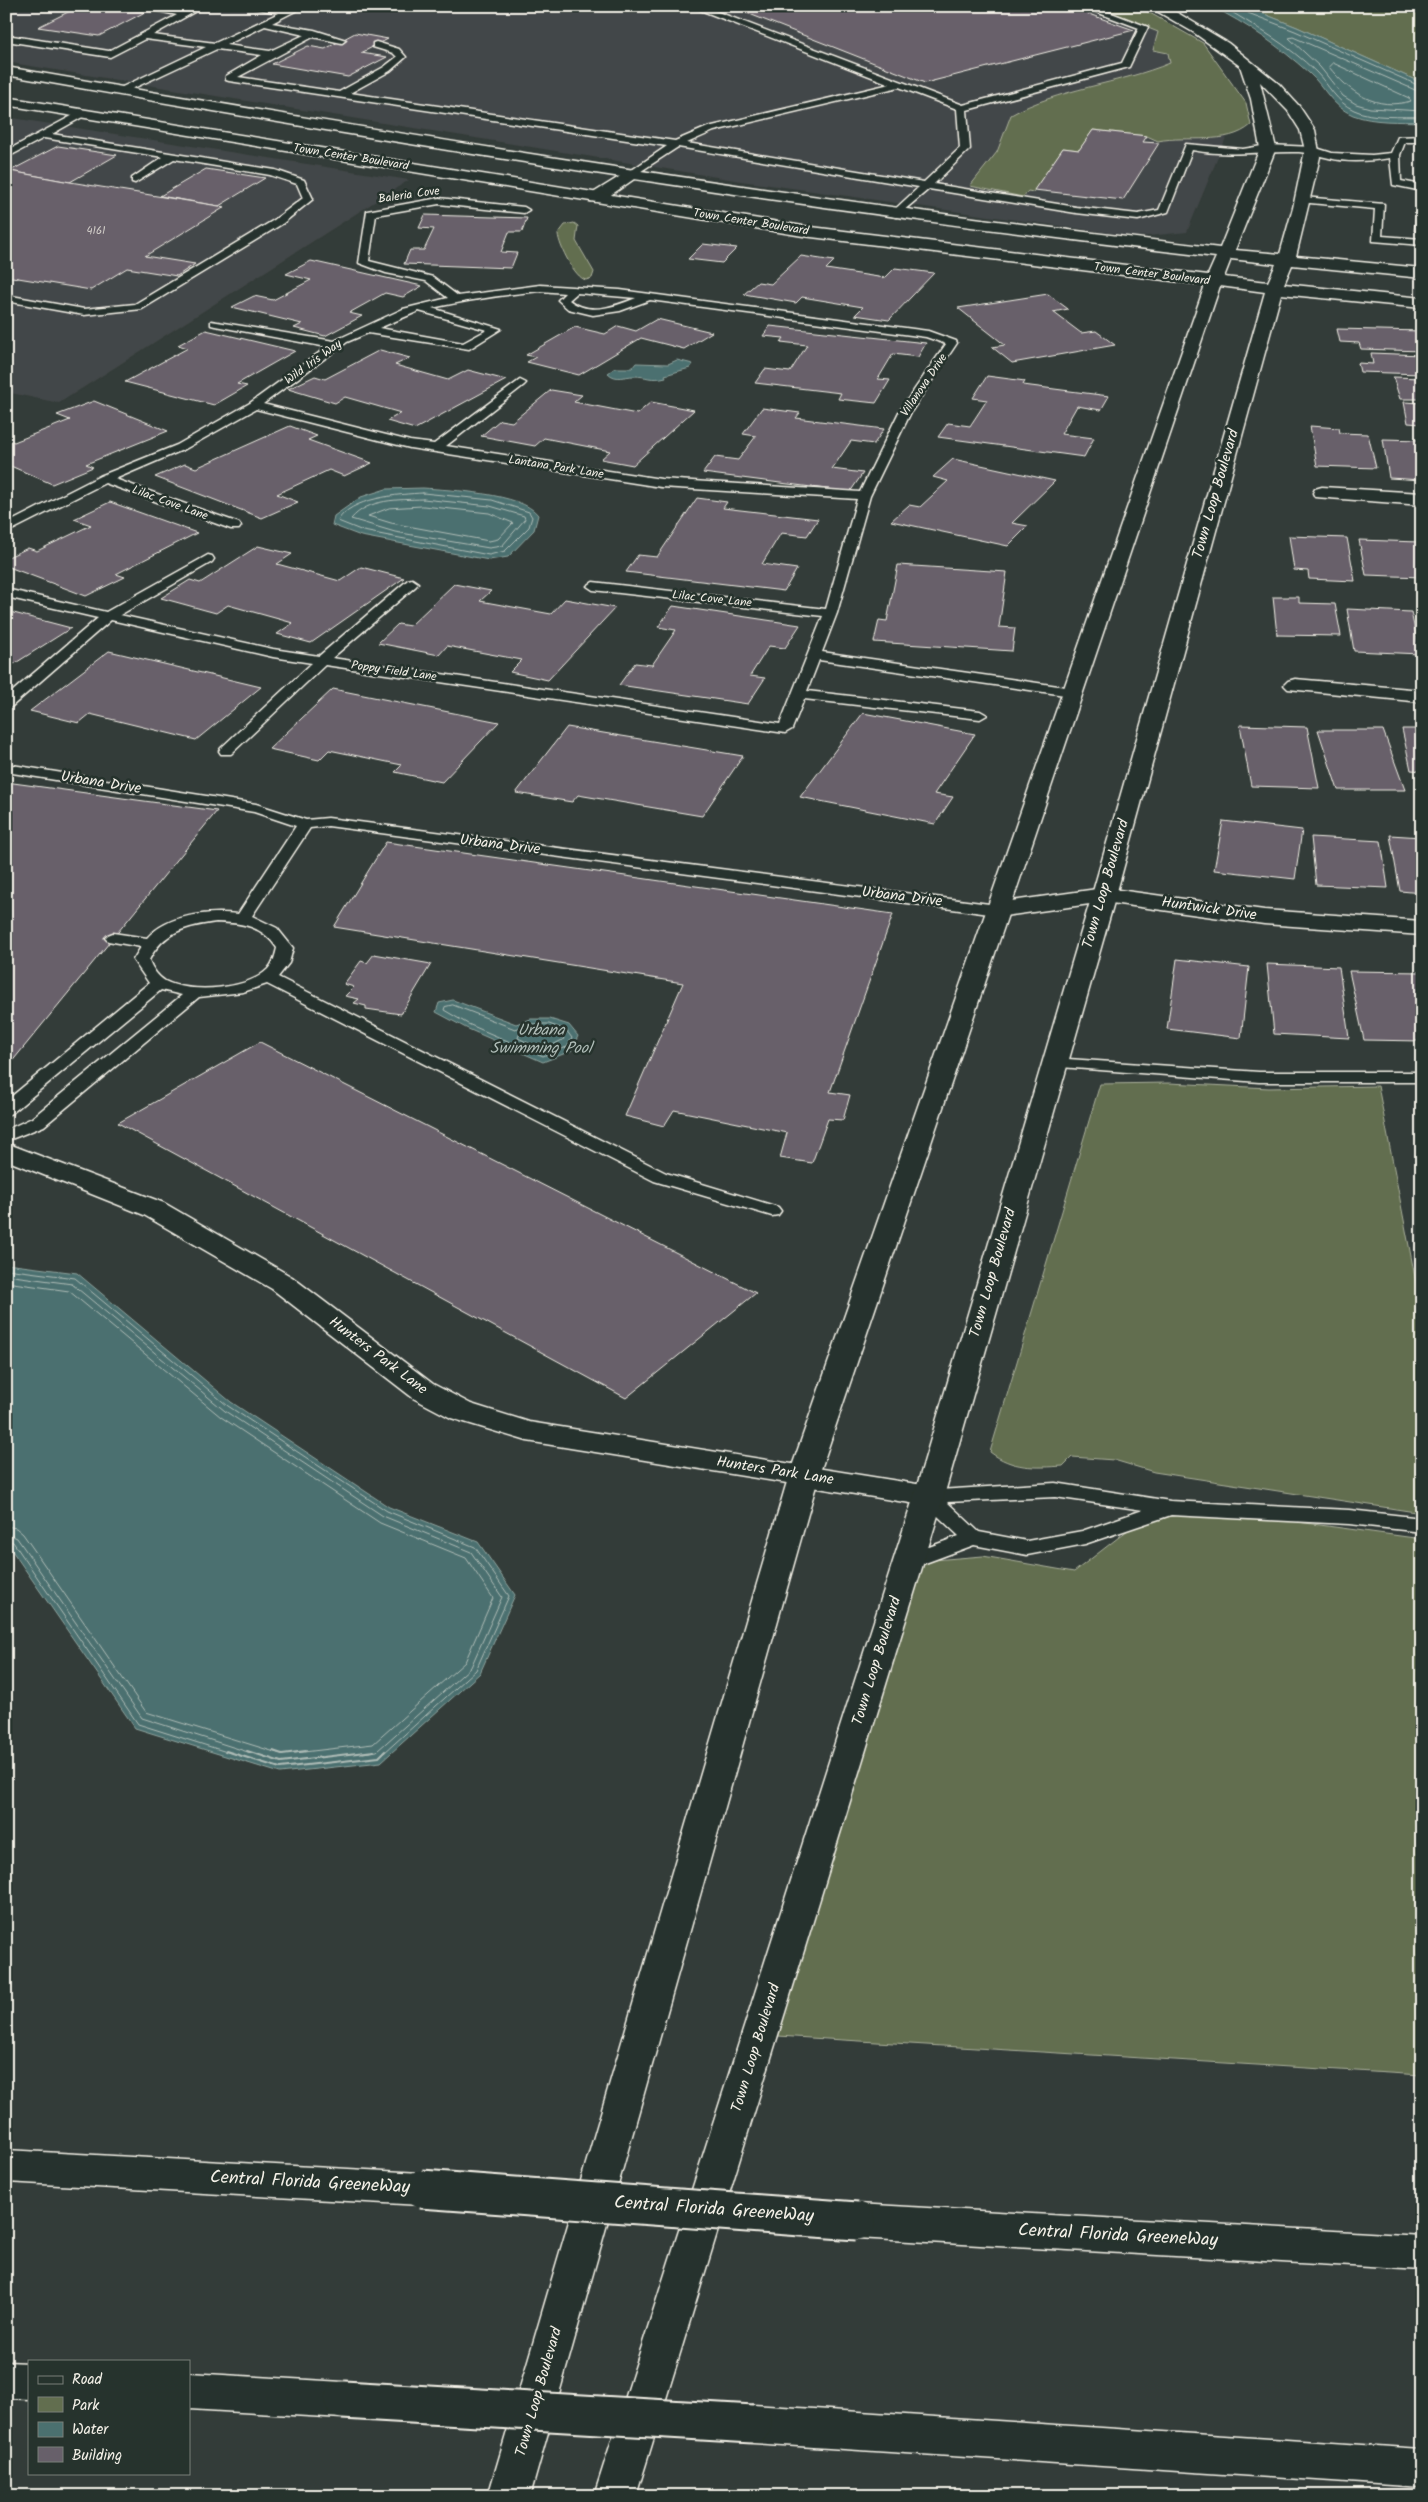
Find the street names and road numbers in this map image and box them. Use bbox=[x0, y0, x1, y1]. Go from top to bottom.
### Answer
street label: Town Center Boulevard bbox=[292, 138, 411, 176]
street label: Baleria Cove bbox=[377, 181, 442, 209]
street label: Town Center Boulevard bbox=[692, 203, 811, 241]
street label: Town Center Boulevard bbox=[1093, 257, 1212, 291]
street label: Wild Iris Way bbox=[280, 334, 346, 389]
street label: Villanova Drive bbox=[896, 349, 953, 421]
street label: Town Loop Boulevard bbox=[1186, 426, 1246, 562]
street label: Lantana Park Lane bbox=[507, 450, 606, 484]
street label: Lilac Cove Lane bbox=[129, 480, 211, 526]
street label: Lilac Cove Lane bbox=[671, 585, 753, 613]
street label: Poppy Field Lane bbox=[350, 656, 439, 686]
street label: Urbana Drive bbox=[59, 765, 143, 801]
street label: Town Loop Boulevard bbox=[1076, 816, 1136, 952]
street label: Urbana Drive bbox=[458, 828, 542, 862]
street label: Urbana Drive bbox=[860, 880, 944, 914]
street label: Huntwick Drive bbox=[1160, 890, 1258, 928]
street label: Town Loop Boulevard bbox=[963, 1205, 1023, 1341]
street label: Hunters Park Lane bbox=[324, 1311, 433, 1401]
street label: Hunters Park Lane bbox=[715, 1450, 836, 1492]
street label: Town Loop Boulevard bbox=[846, 1593, 908, 1728]
street label: Town Loop Boulevard bbox=[725, 1980, 787, 2115]
street label: Central Florida GreeneWay bbox=[209, 2163, 411, 2203]
street label: Central Florida GreeneWay bbox=[613, 2189, 815, 2231]
street label: Central Florida GreeneWay bbox=[1017, 2216, 1219, 2256]
street label: Town Loop Boulevard bbox=[509, 2324, 569, 2460]

